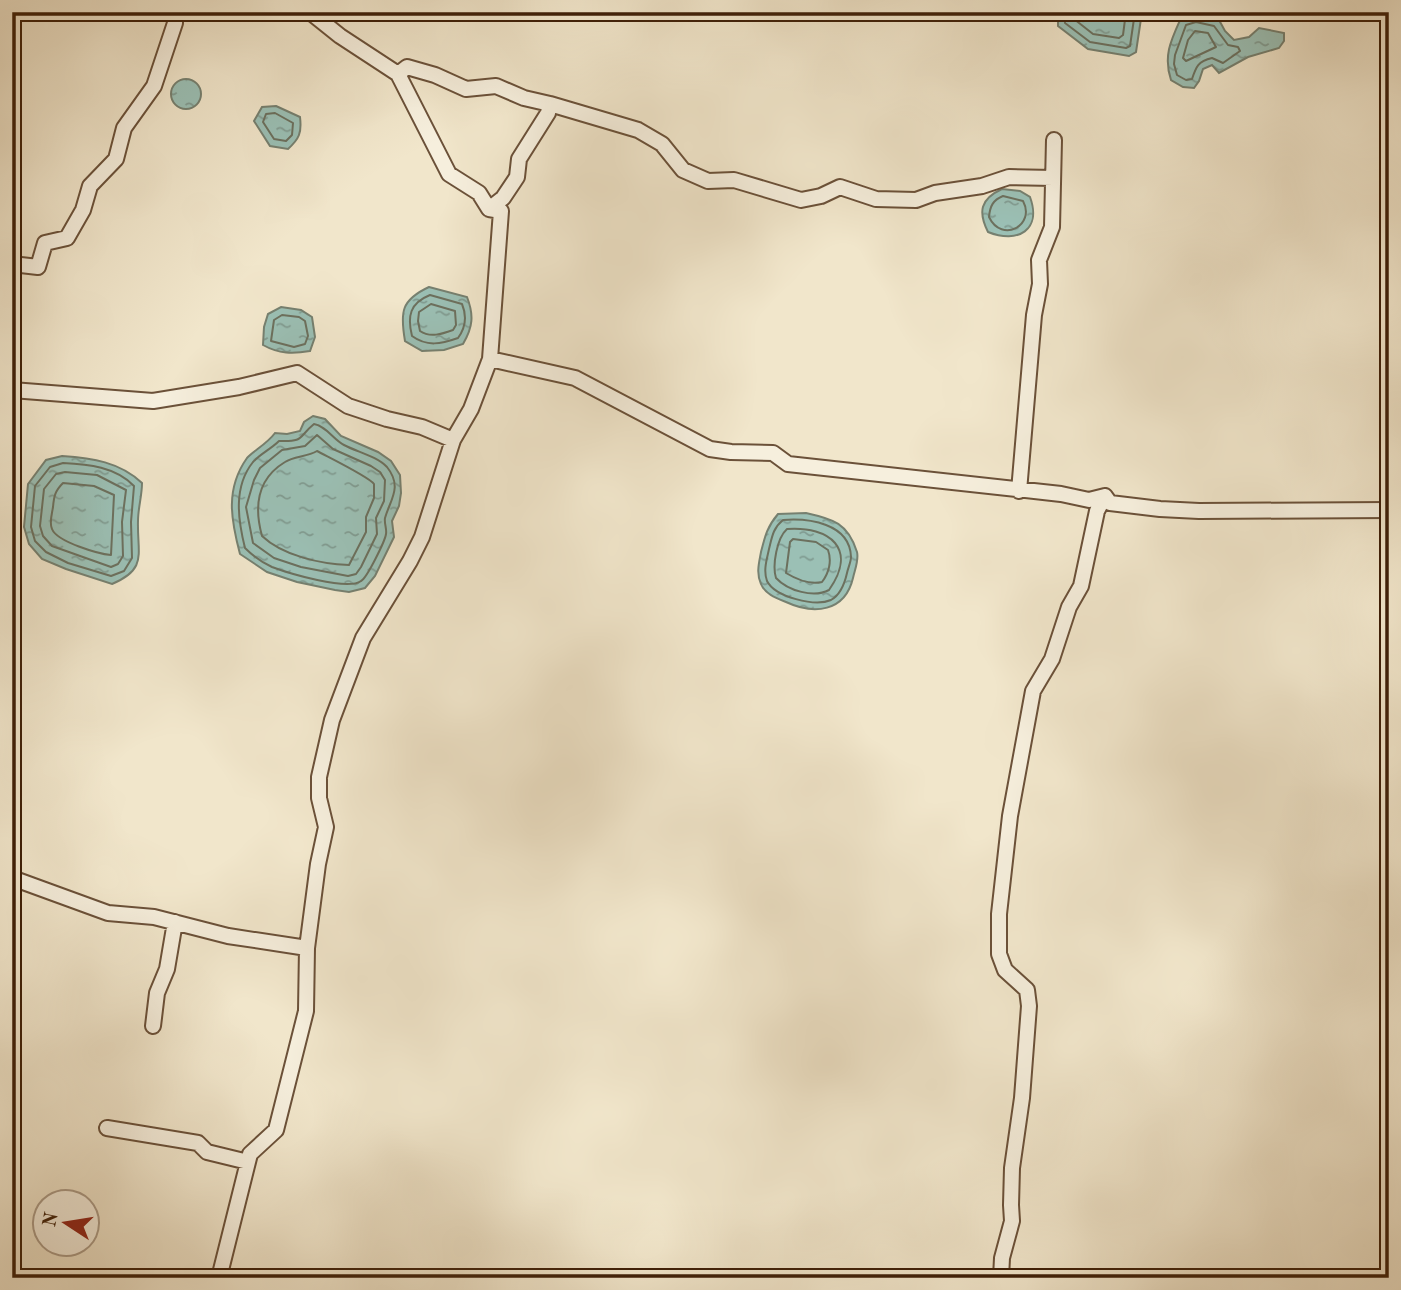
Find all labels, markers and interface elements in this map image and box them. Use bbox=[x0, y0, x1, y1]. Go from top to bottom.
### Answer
north arrow bbox=[32, 1188, 102, 1258]
text: N bbox=[41, 1210, 63, 1229]

